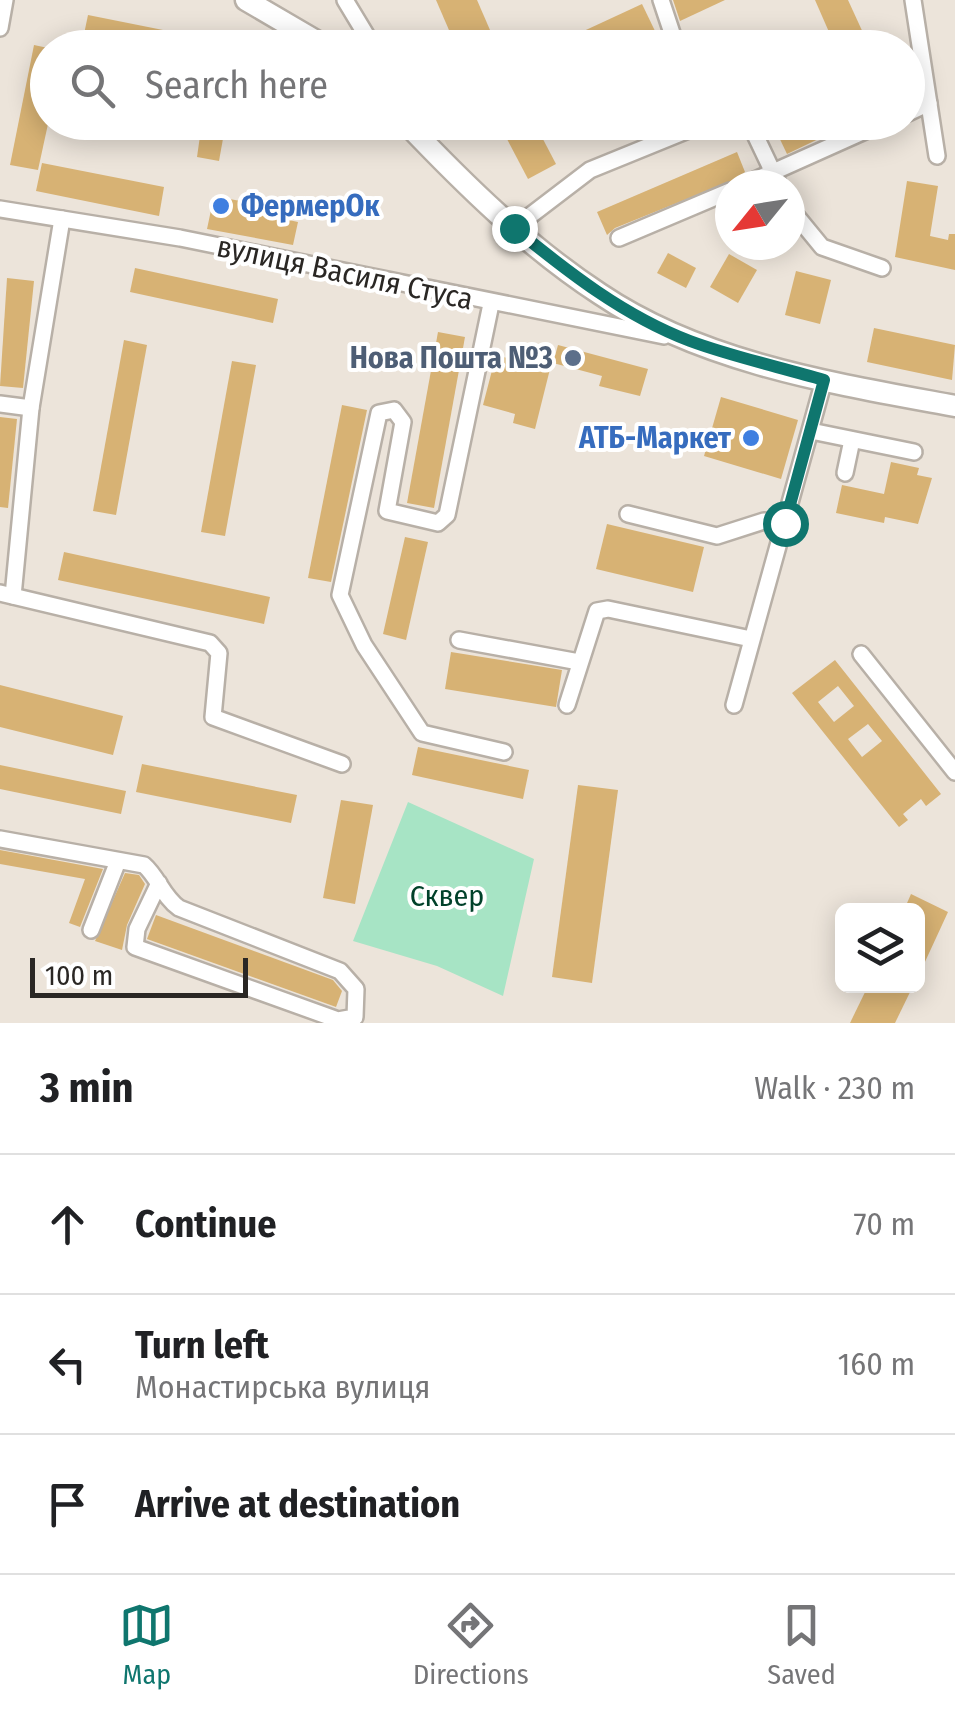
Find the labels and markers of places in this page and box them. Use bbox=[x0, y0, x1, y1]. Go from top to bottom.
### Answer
place label: ФермерОк bbox=[241, 188, 380, 224]
marker: ФермерОк bbox=[210, 195, 232, 217]
place label: Нова Пошта №3 bbox=[350, 340, 553, 376]
marker: Нова Пошта №3 bbox=[562, 347, 584, 369]
place label: АТБ-Маркет bbox=[578, 420, 732, 456]
marker: АТБ-Маркет bbox=[740, 427, 762, 449]

